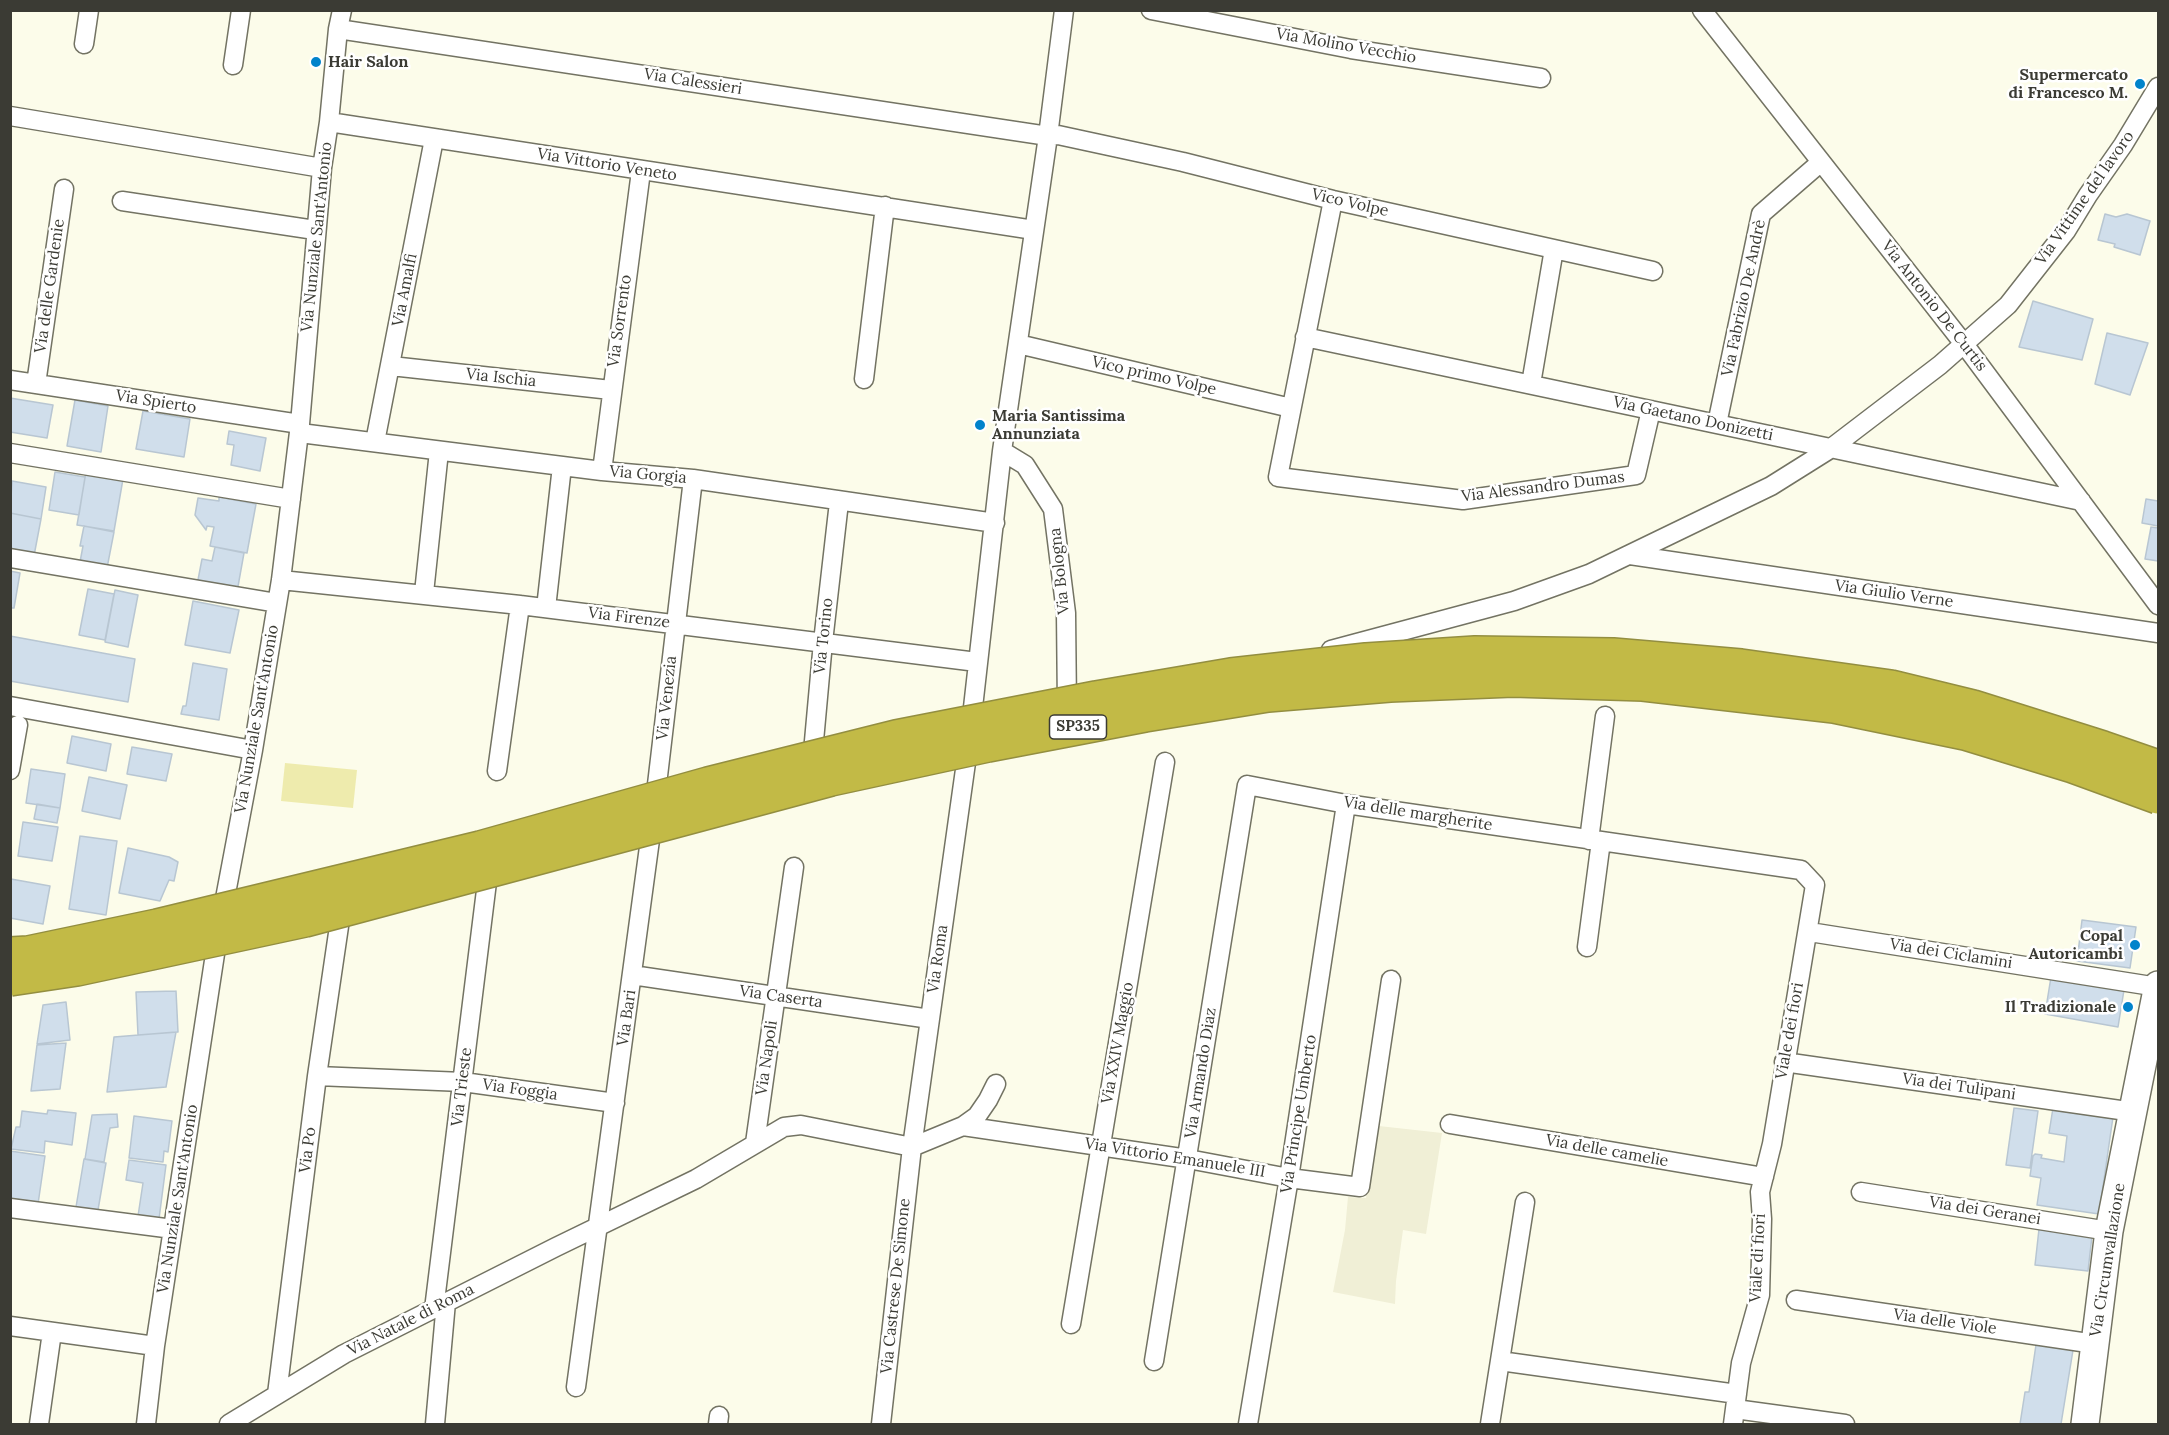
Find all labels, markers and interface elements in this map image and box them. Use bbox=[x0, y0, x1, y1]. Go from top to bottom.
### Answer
street label: Via Molino Vecchio bbox=[1274, 24, 1418, 68]
place label: Hair Salon bbox=[328, 52, 408, 72]
marker: Hair Salon bbox=[309, 55, 323, 69]
street label: Via Calessieri bbox=[643, 65, 743, 99]
place label: Supermercato di Francesco M. bbox=[2008, 65, 2128, 103]
marker: Supermercato di Francesco M. bbox=[2133, 77, 2147, 91]
street label: Via Vittime del lavoro bbox=[2032, 127, 2138, 269]
street label: Via Nunziale Sant'Antonio bbox=[297, 141, 337, 333]
street label: Via Vittorio Veneto bbox=[536, 144, 678, 186]
street label: Vico Volpe bbox=[1310, 185, 1390, 221]
street label: Via delle Gardenie bbox=[31, 218, 69, 354]
street label: Via Fabrizio De Andrè bbox=[1718, 218, 1770, 378]
street label: Via Antonio De Curtis bbox=[1877, 237, 1991, 375]
street label: Via Amalfi bbox=[389, 252, 421, 328]
street label: Via Sorrento bbox=[604, 274, 636, 368]
street label: Vico primo Volpe bbox=[1090, 352, 1218, 400]
street label: Via Ischia bbox=[465, 365, 537, 391]
street label: Via Spierto bbox=[114, 386, 198, 418]
street label: Via Gaetano Donizetti bbox=[1611, 393, 1775, 445]
place label: Maria Santissima Annunziata bbox=[992, 406, 1125, 444]
marker: Maria Santissima Annunziata bbox=[973, 418, 987, 432]
street label: Via Gorgia bbox=[609, 462, 687, 488]
street label: Via Alessandro Dumas bbox=[1460, 467, 1626, 507]
street label: Via Bologna bbox=[1046, 527, 1074, 615]
street label: Via Giulio Verne bbox=[1833, 576, 1955, 612]
street label: Via Torino bbox=[810, 597, 838, 675]
street label: Via Firenze bbox=[587, 603, 671, 633]
street label: Via Nunziale Sant'Antonio bbox=[231, 623, 283, 815]
street label: Via Venezia bbox=[653, 655, 681, 741]
road number: SP335 bbox=[1050, 715, 1106, 739]
street label: Via delle margherite bbox=[1342, 793, 1494, 835]
street label: Via Roma bbox=[924, 923, 952, 995]
place label: Copal Autoricambi bbox=[2028, 926, 2123, 964]
street label: Via dei Ciclamini bbox=[1888, 935, 2014, 973]
marker: Copal Autoricambi bbox=[2128, 938, 2142, 952]
street label: Via XXIV Maggio bbox=[1098, 981, 1138, 1105]
street label: Viale dei fiori bbox=[1772, 981, 1808, 1081]
street label: Via Caserta bbox=[738, 982, 824, 1012]
street label: Via Bari bbox=[614, 989, 640, 1047]
place label: Il Tradizionale bbox=[2005, 997, 2116, 1017]
marker: Il Tradizionale bbox=[2121, 1000, 2135, 1014]
street label: Via Armando Diaz bbox=[1181, 1006, 1221, 1140]
street label: Via Napoli bbox=[752, 1019, 782, 1097]
street label: Via Principe Umberto bbox=[1277, 1033, 1321, 1195]
street label: Via Trieste bbox=[448, 1046, 476, 1128]
street label: Via dei Tulipani bbox=[1901, 1070, 2017, 1104]
street label: Via Foggia bbox=[481, 1075, 559, 1105]
street label: Via Nunziale Sant'Antonio bbox=[154, 1103, 202, 1295]
street label: Via Po bbox=[296, 1126, 320, 1174]
street label: Via delle camelie bbox=[1544, 1131, 1670, 1171]
street label: Via Vittorio Emanuele III bbox=[1083, 1134, 1267, 1182]
street label: Via Circumvallazione bbox=[2086, 1182, 2130, 1338]
street label: Via dei Geranei bbox=[1928, 1193, 2042, 1229]
street label: Via Castrese De Simone bbox=[877, 1197, 915, 1375]
street label: Viale di fiori bbox=[1746, 1213, 1770, 1303]
street label: Via Natale di Roma bbox=[345, 1280, 477, 1360]
street label: Via delle Viole bbox=[1892, 1305, 1998, 1339]

